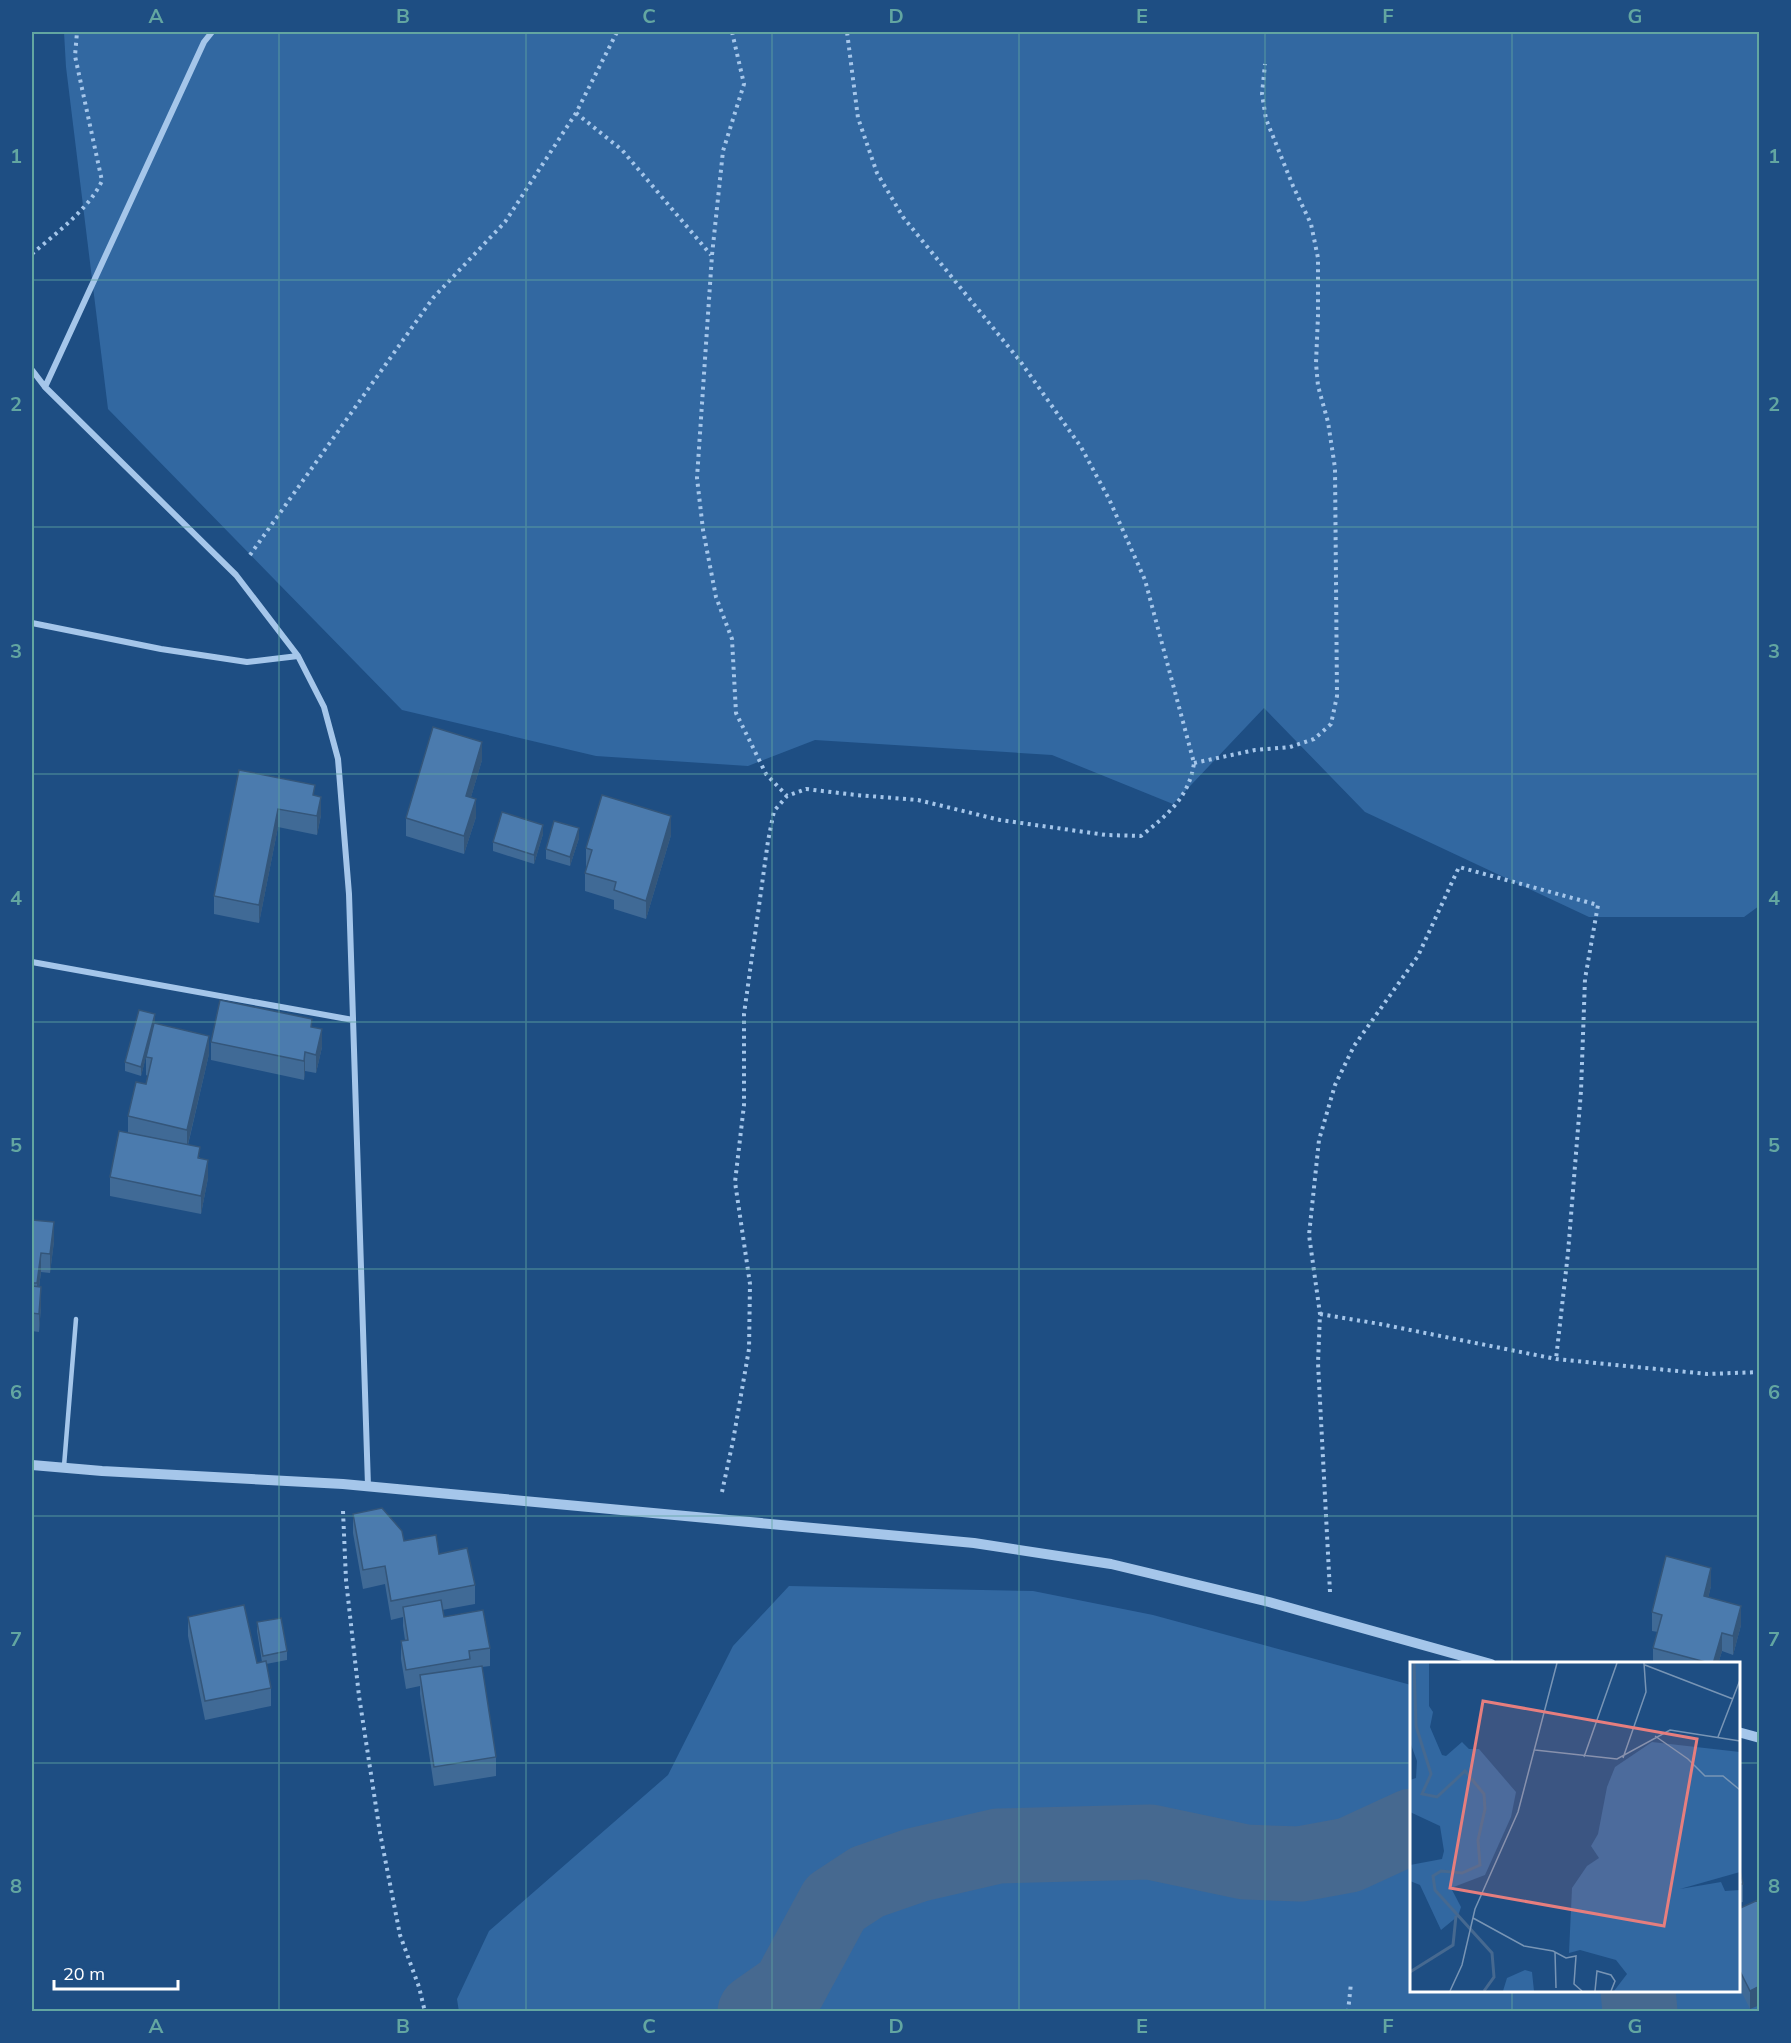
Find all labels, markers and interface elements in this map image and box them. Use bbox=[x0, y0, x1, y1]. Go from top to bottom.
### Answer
text: A bbox=[149, 3, 164, 28]
text: B bbox=[396, 3, 410, 28]
text: C bbox=[642, 3, 656, 28]
text: D bbox=[888, 3, 904, 28]
text: E bbox=[1136, 3, 1148, 28]
text: F bbox=[1382, 3, 1394, 28]
text: G bbox=[1628, 3, 1642, 28]
text: 1 bbox=[10, 143, 22, 168]
text: 1 bbox=[1768, 143, 1780, 168]
text: 2 bbox=[10, 391, 22, 416]
text: 2 bbox=[1768, 391, 1780, 416]
text: 3 bbox=[10, 638, 22, 663]
text: 3 bbox=[1768, 638, 1780, 663]
text: 4 bbox=[10, 885, 22, 910]
text: 4 bbox=[1768, 885, 1780, 910]
text: 5 bbox=[10, 1132, 22, 1157]
text: 5 bbox=[1768, 1132, 1780, 1157]
text: 6 bbox=[10, 1379, 22, 1404]
text: 6 bbox=[1768, 1379, 1780, 1404]
text: 7 bbox=[10, 1626, 22, 1651]
text: 7 bbox=[1768, 1626, 1780, 1651]
inset map bbox=[1410, 1662, 1740, 1992]
text: 8 bbox=[10, 1873, 22, 1898]
text: 8 bbox=[1768, 1873, 1780, 1898]
scale bar bbox=[54, 1953, 178, 1991]
text: 20 m bbox=[63, 1962, 105, 1985]
text: A bbox=[149, 2013, 164, 2038]
text: B bbox=[396, 2013, 410, 2038]
text: C bbox=[642, 2013, 656, 2038]
text: D bbox=[888, 2013, 904, 2038]
text: E bbox=[1136, 2013, 1148, 2038]
text: F bbox=[1382, 2013, 1394, 2038]
text: G bbox=[1628, 2013, 1642, 2038]

